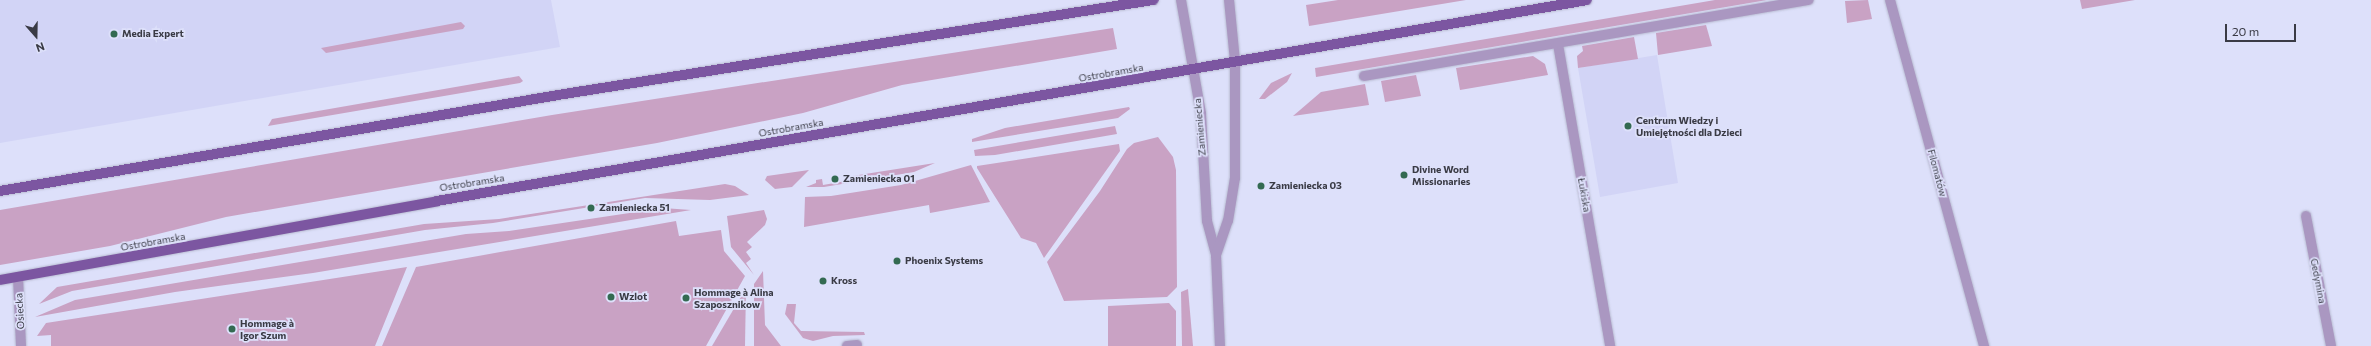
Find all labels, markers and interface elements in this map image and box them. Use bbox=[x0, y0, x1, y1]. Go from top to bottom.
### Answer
north arrow bbox=[16, 16, 56, 56]
scale bar bbox=[2227, 16, 2298, 42]
text: 20 m bbox=[2232, 24, 2259, 38]
place label: Media Expert bbox=[122, 28, 184, 40]
marker: Media Expert bbox=[109, 29, 119, 39]
text: N bbox=[34, 40, 46, 55]
street label: Ostrobramska bbox=[1078, 61, 1144, 85]
street label: Zamieniecka bbox=[1192, 98, 1208, 156]
place label: Centrum Wiedzy i Umiejętności dla Dzieci bbox=[1636, 114, 1742, 138]
street label: Ostrobramska bbox=[758, 116, 824, 140]
marker: Centrum Wiedzy i Umiejętności dla Dzieci bbox=[1623, 121, 1633, 131]
street label: Filomatów bbox=[1925, 148, 1949, 198]
place label: Divine Word Missionaries bbox=[1412, 163, 1470, 186]
marker: Divine Word Missionaries bbox=[1399, 170, 1409, 180]
street label: Ostrobramska bbox=[439, 172, 505, 194]
place label: Zamieniecka 01 bbox=[843, 173, 915, 185]
marker: Zamieniecka 01 bbox=[830, 174, 840, 184]
street label: Łukiska bbox=[1575, 177, 1593, 213]
place label: Zamieniecka 03 bbox=[1269, 180, 1342, 192]
marker: Zamieniecka 03 bbox=[1256, 181, 1266, 191]
place label: Zamieniecka 51 bbox=[599, 202, 670, 214]
marker: Zamieniecka 51 bbox=[586, 203, 596, 213]
street label: Ostrobramska bbox=[120, 230, 186, 254]
place label: Phoenix Systems bbox=[905, 255, 983, 267]
marker: Phoenix Systems bbox=[892, 256, 902, 266]
street label: Gedymina bbox=[2308, 257, 2328, 305]
place label: Kross bbox=[831, 275, 857, 287]
marker: Kross bbox=[818, 276, 828, 286]
place label: Hommage à Alina Szaposznikow bbox=[694, 286, 774, 310]
place label: Wzlot bbox=[619, 291, 647, 303]
marker: Wzlot bbox=[606, 292, 616, 302]
street label: Osiecka bbox=[13, 293, 27, 329]
marker: Hommage à Alina Szaposznikow bbox=[681, 293, 691, 303]
place label: Hommage à Igor Szum bbox=[240, 317, 294, 340]
marker: Hommage à Igor Szum bbox=[227, 324, 237, 334]

